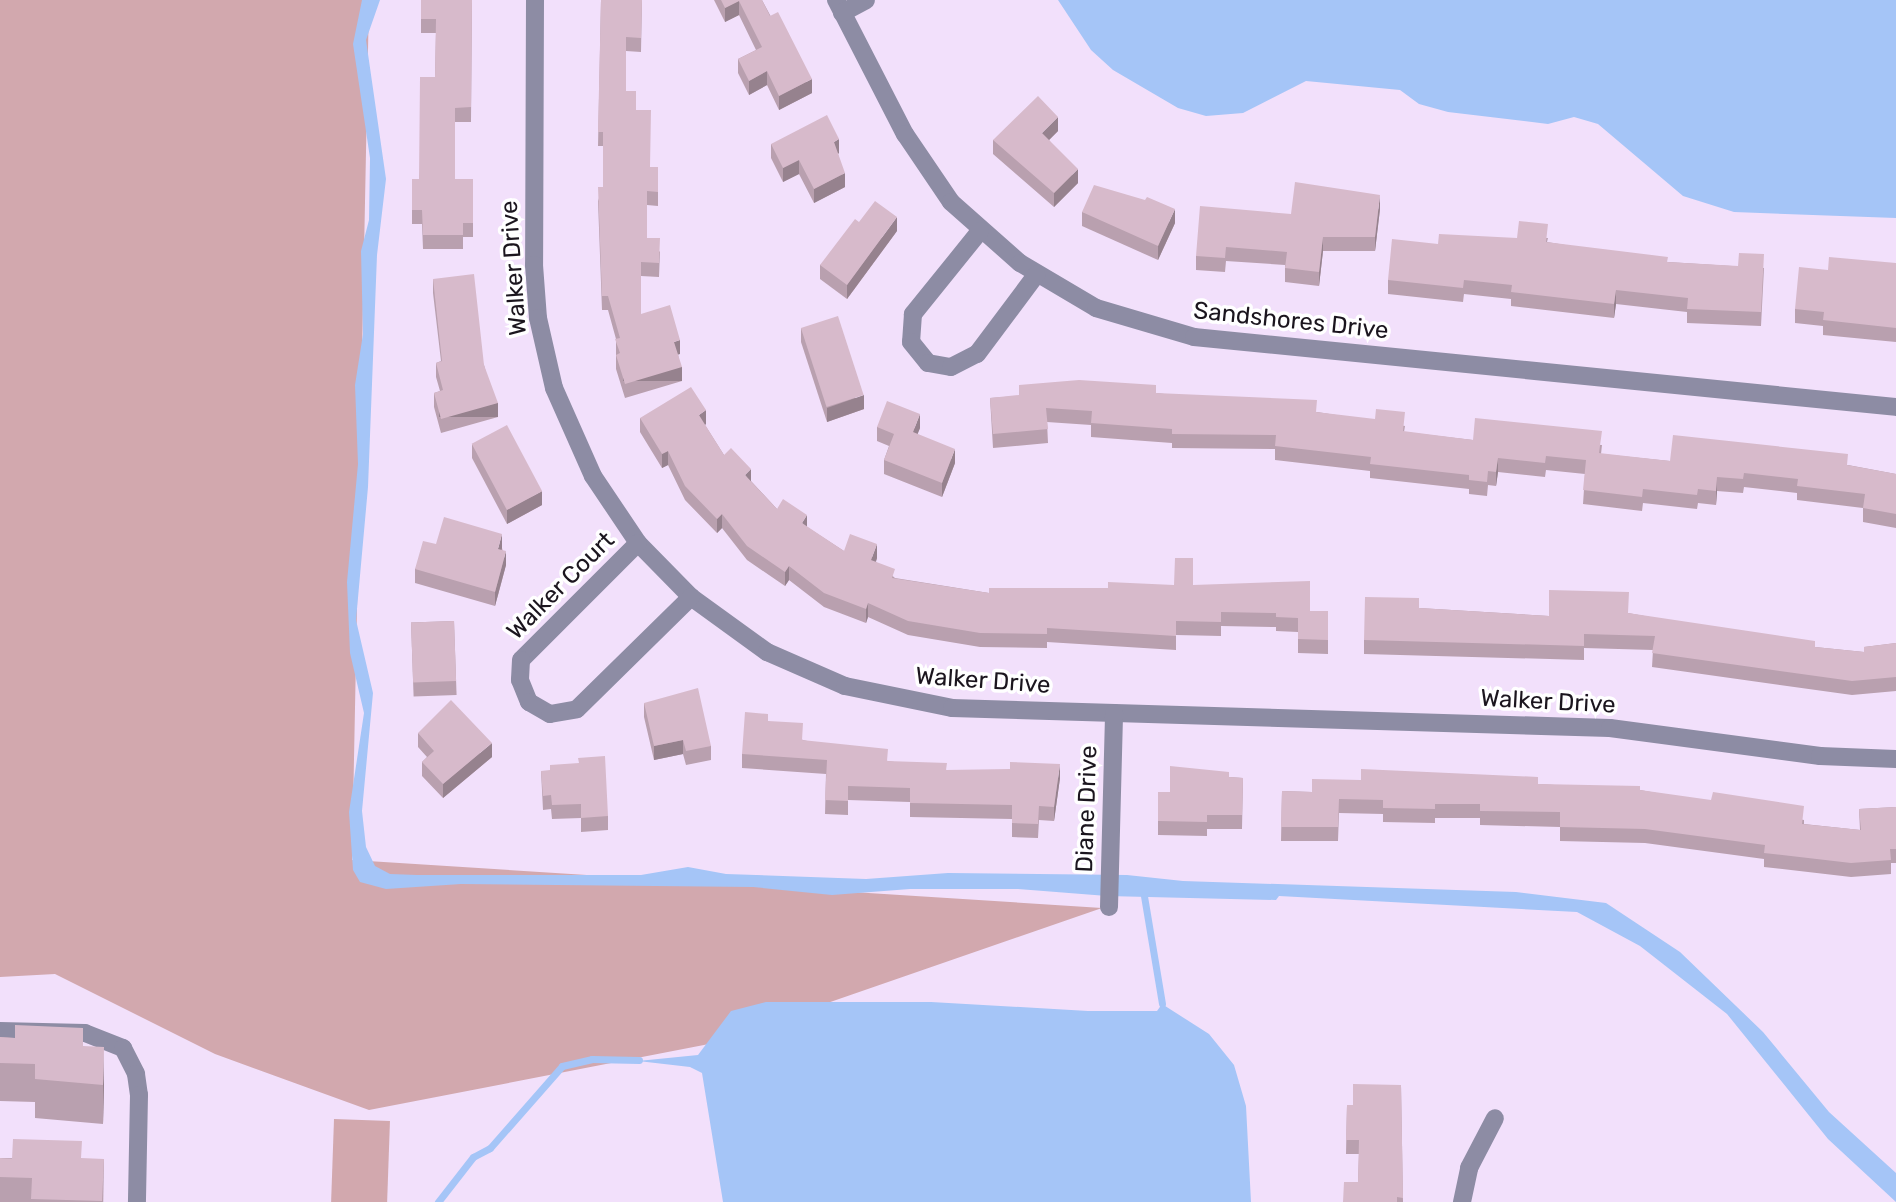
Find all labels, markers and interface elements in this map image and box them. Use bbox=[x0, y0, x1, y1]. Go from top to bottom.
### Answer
street label: Walker Drive bbox=[495, 199, 533, 337]
street label: Sandshores Drive bbox=[1192, 296, 1390, 346]
street label: Walker Court bbox=[501, 526, 621, 646]
street label: Walker Drive bbox=[914, 662, 1052, 700]
street label: Walker Drive bbox=[1479, 684, 1617, 720]
street label: Diane Drive bbox=[1070, 745, 1104, 873]

